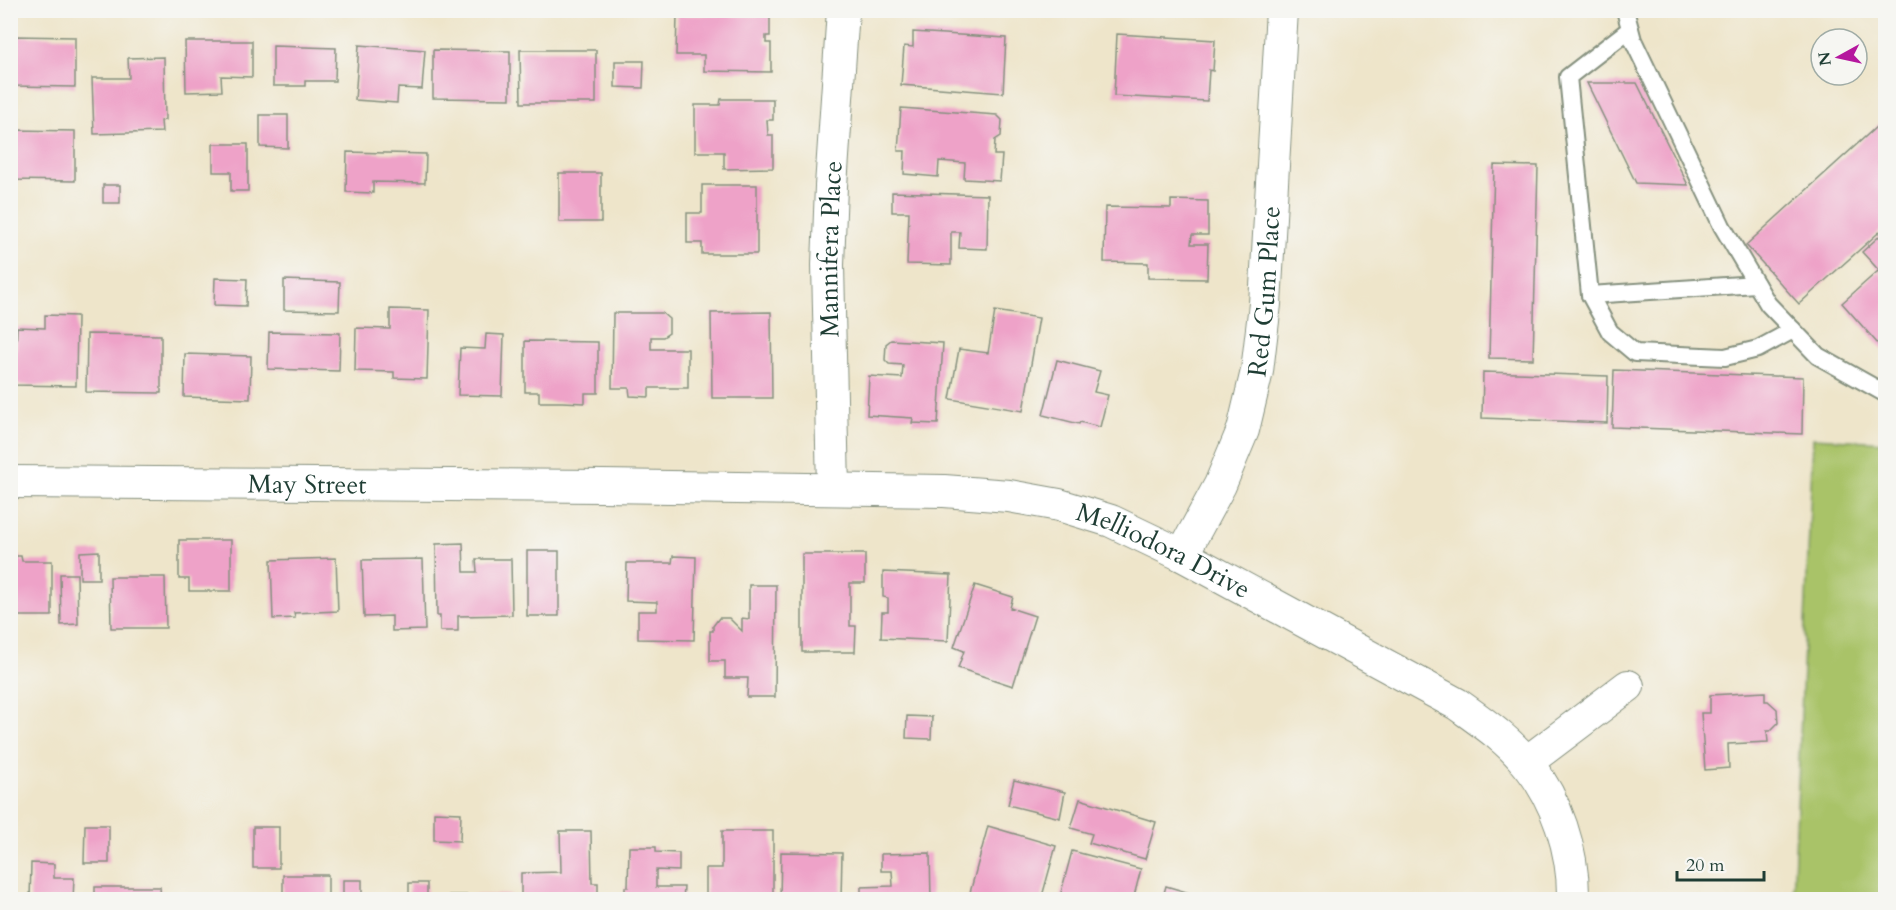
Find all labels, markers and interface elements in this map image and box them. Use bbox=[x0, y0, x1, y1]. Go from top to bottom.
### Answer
north arrow bbox=[1809, 27, 1869, 87]
text: N bbox=[1813, 50, 1837, 67]
street label: Mannifera Place bbox=[811, 160, 851, 338]
street label: Red Gum Place bbox=[1239, 205, 1289, 379]
street label: May Street bbox=[247, 467, 367, 502]
street label: Melliodora Drive bbox=[1072, 494, 1257, 607]
scale bar bbox=[1677, 844, 1764, 882]
text: 20 m bbox=[1686, 853, 1725, 878]

